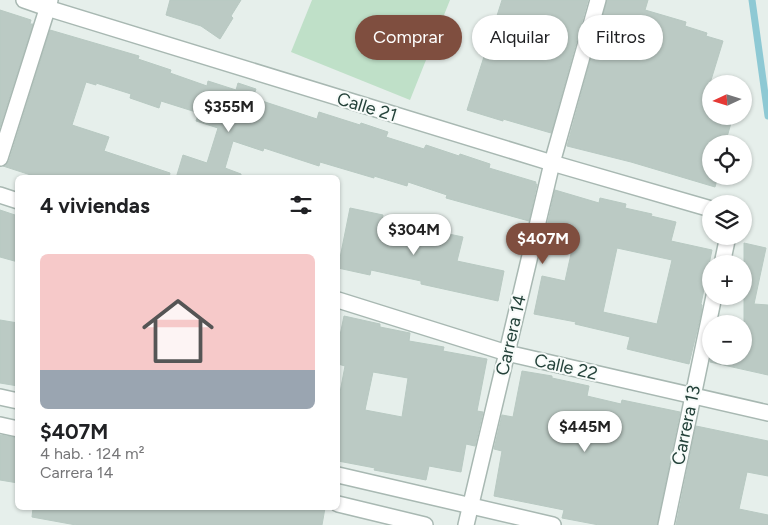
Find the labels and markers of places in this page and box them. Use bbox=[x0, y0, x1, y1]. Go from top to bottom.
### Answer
pin: $355M bbox=[194, 90, 264, 133]
pin: $304M bbox=[379, 214, 449, 256]
pin: $407M bbox=[508, 222, 578, 265]
pin: $445M bbox=[550, 410, 620, 453]

